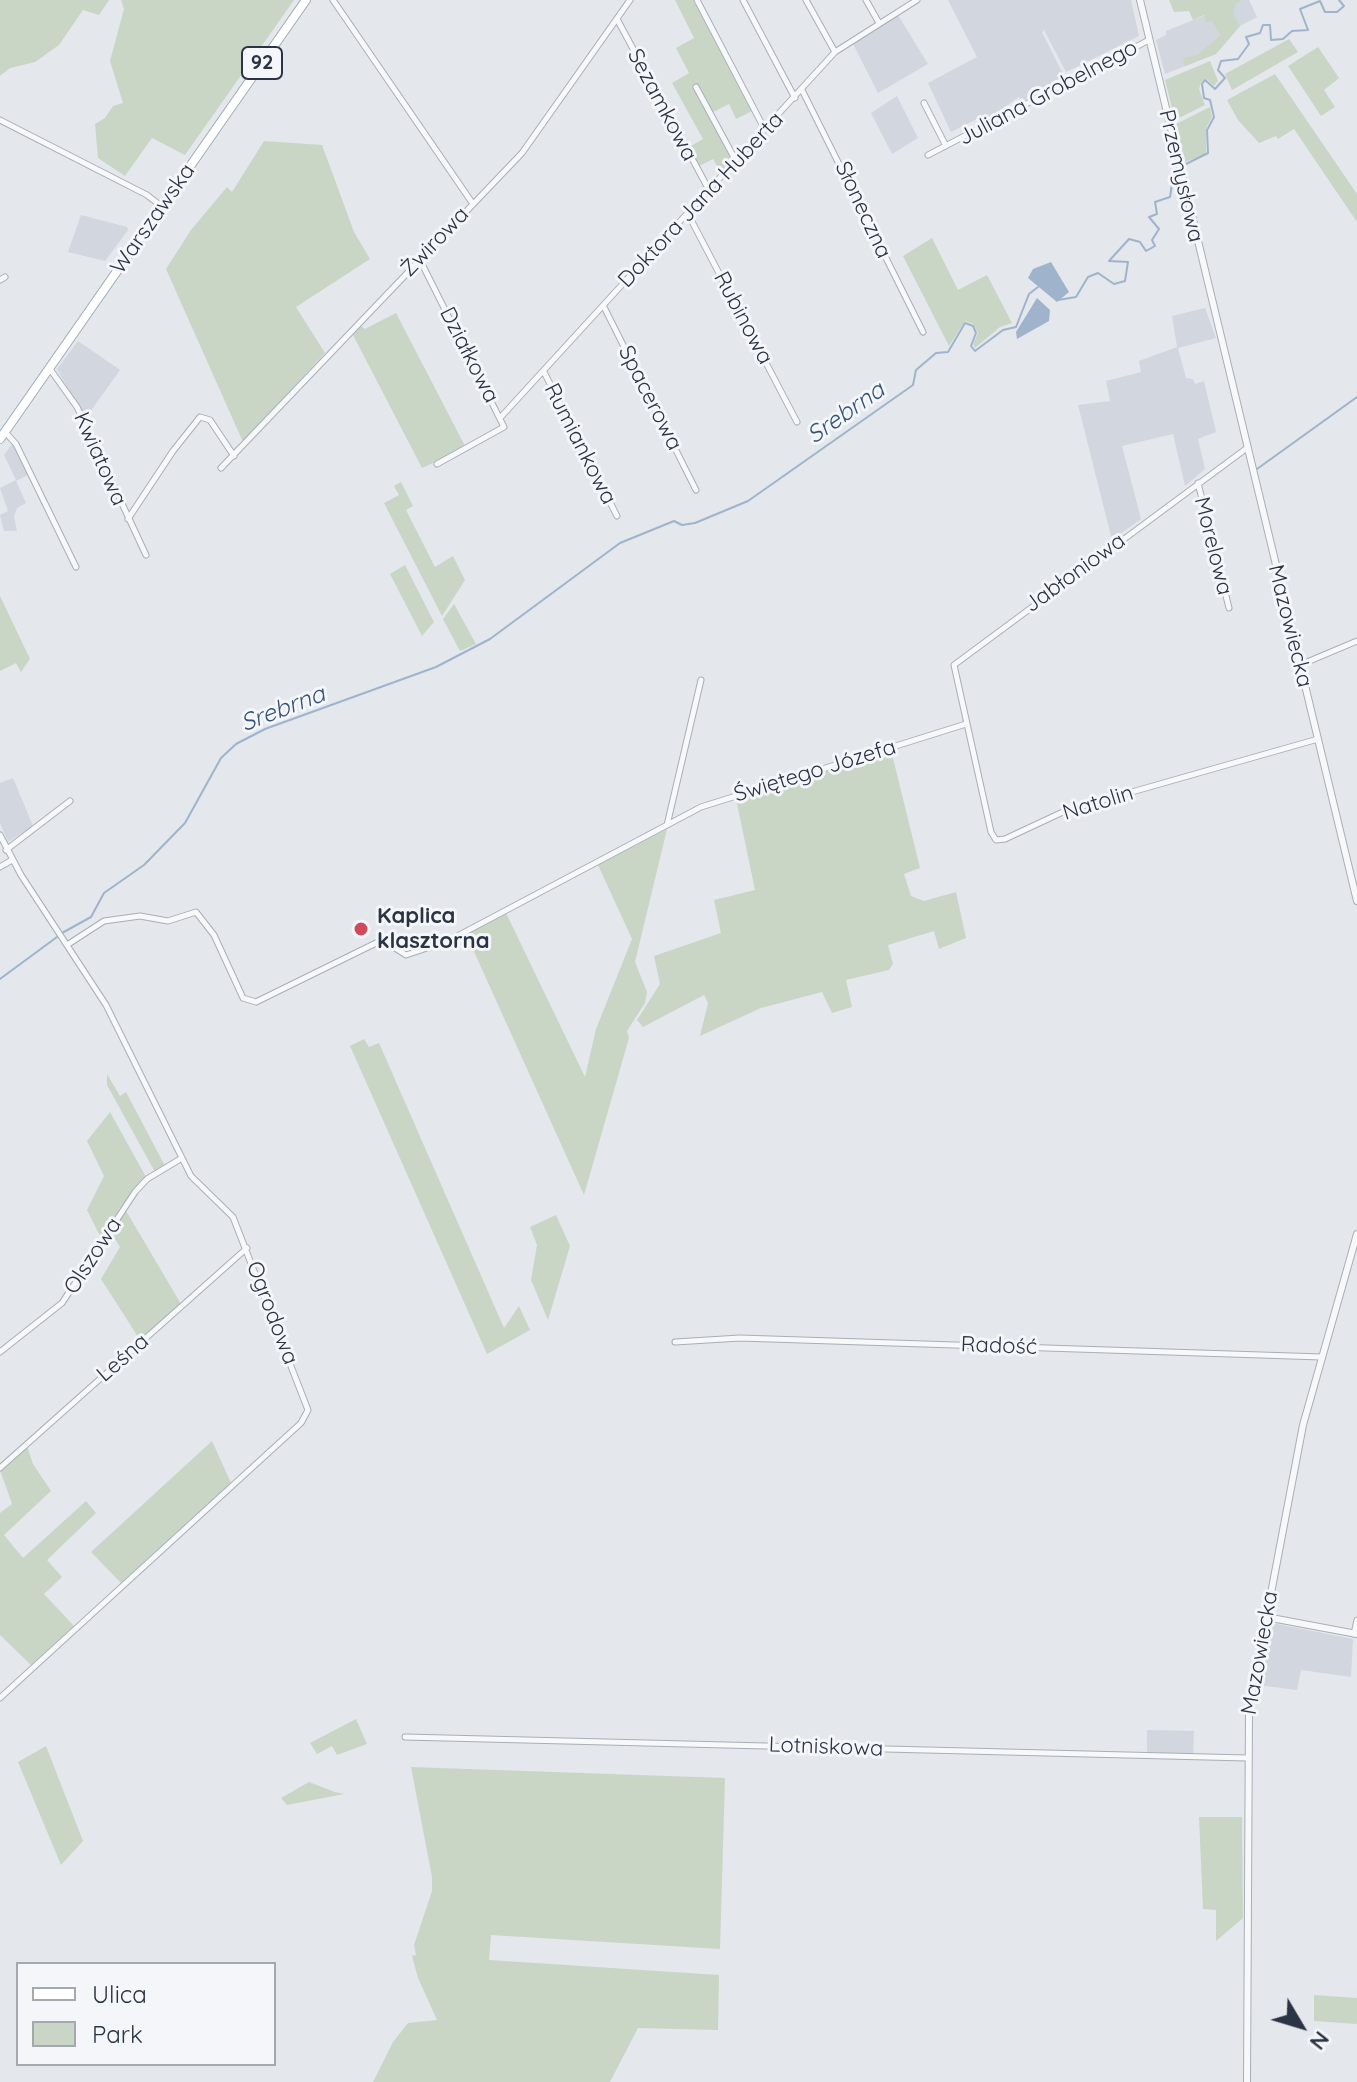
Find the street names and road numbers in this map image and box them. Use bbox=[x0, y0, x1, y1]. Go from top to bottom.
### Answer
street label: Juliana Grobelnego bbox=[954, 35, 1142, 151]
street label: Sezamkowa bbox=[621, 44, 703, 166]
road number: 92 bbox=[242, 47, 282, 79]
street label: Doktora Jana Huberta bbox=[613, 107, 789, 293]
street label: Przemysłowa bbox=[1153, 107, 1209, 245]
street label: Słoneczna bbox=[829, 157, 897, 263]
street label: Warszawska bbox=[105, 159, 201, 279]
street label: Żwirowa bbox=[395, 202, 475, 282]
street label: Rubinowa bbox=[708, 267, 778, 369]
street label: Działkowa bbox=[434, 303, 504, 407]
street label: Spacerowa bbox=[612, 341, 688, 455]
street label: Rumiankowa bbox=[538, 379, 622, 509]
street label: Kwiatowa bbox=[68, 408, 132, 510]
street label: Morelowa bbox=[1188, 494, 1238, 598]
street label: Jabłoniowa bbox=[1019, 528, 1131, 618]
street label: Mazowiecka bbox=[1262, 562, 1318, 690]
street label: Świętego Józefa bbox=[731, 734, 899, 808]
street label: Natolin bbox=[1059, 780, 1137, 826]
street label: Olszowa bbox=[59, 1213, 127, 1299]
street label: Ogrodowa bbox=[240, 1258, 304, 1368]
street label: Leśna bbox=[92, 1328, 154, 1388]
street label: Radość bbox=[960, 1331, 1038, 1361]
street label: Mazowiecka bbox=[1236, 1589, 1284, 1717]
street label: Lotniskowa bbox=[768, 1732, 884, 1762]

